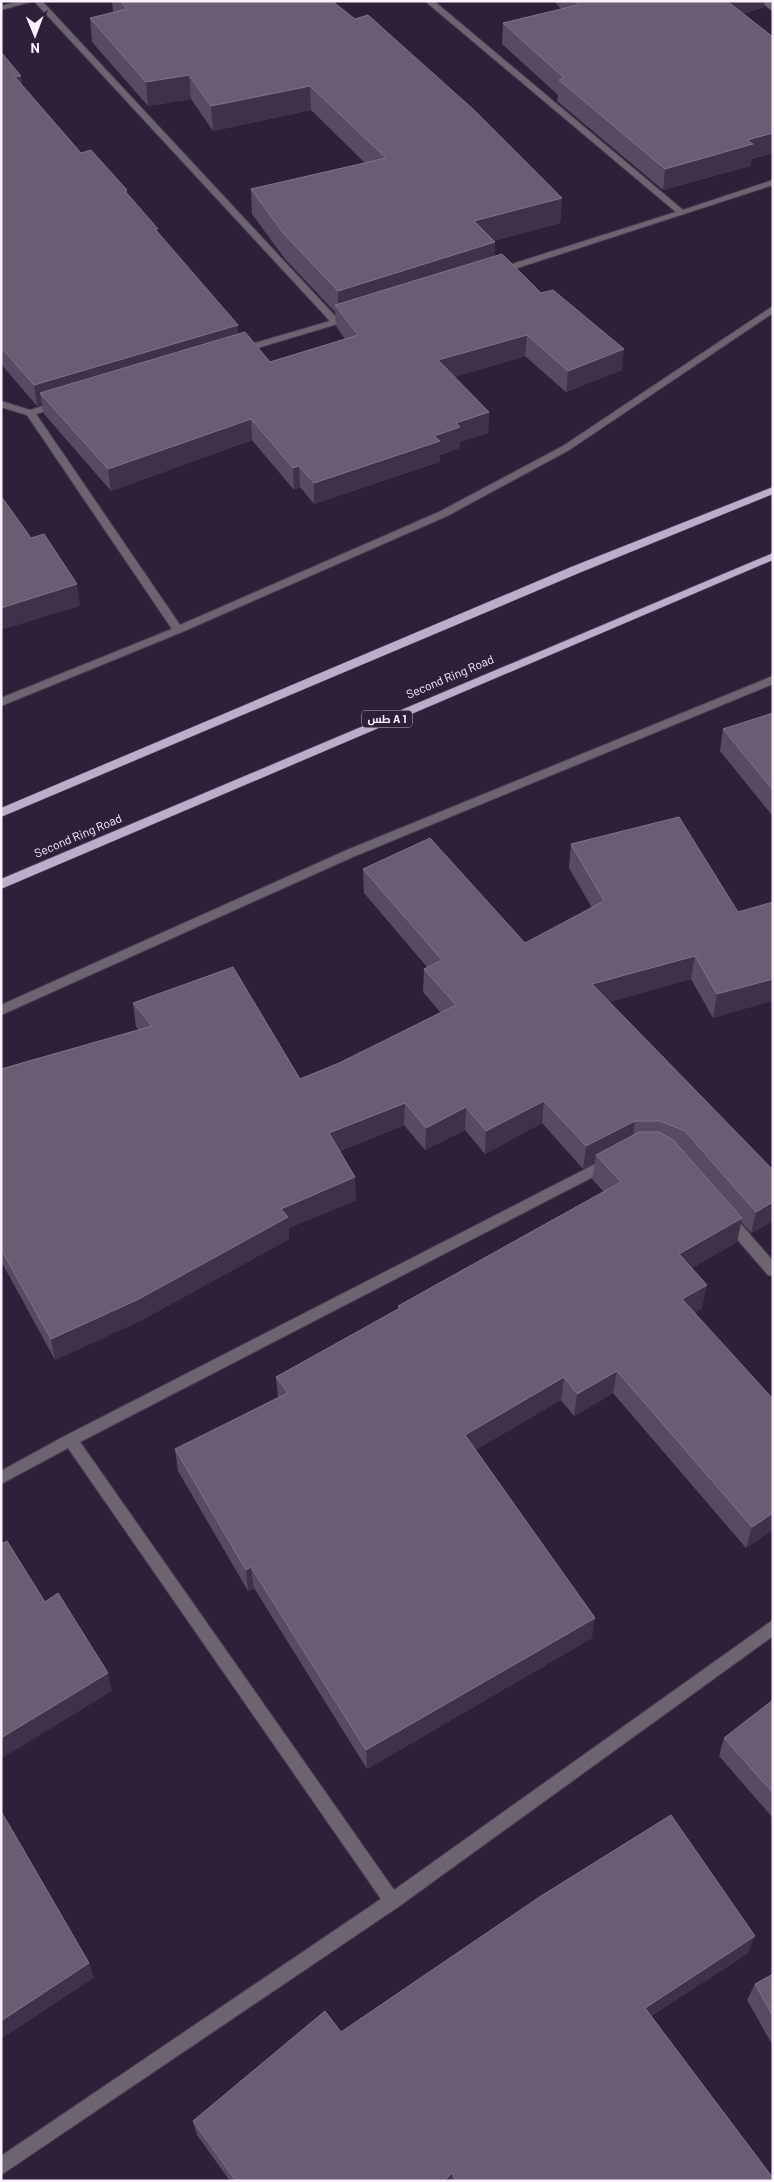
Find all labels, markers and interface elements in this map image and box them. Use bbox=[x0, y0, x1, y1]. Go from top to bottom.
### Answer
north arrow bbox=[10, 10, 60, 60]
text: N bbox=[30, 40, 40, 57]
street label: Second Ring Road bbox=[404, 651, 495, 701]
road number: طس A 1 bbox=[362, 711, 412, 728]
street label: Second Ring Road bbox=[32, 810, 123, 860]

